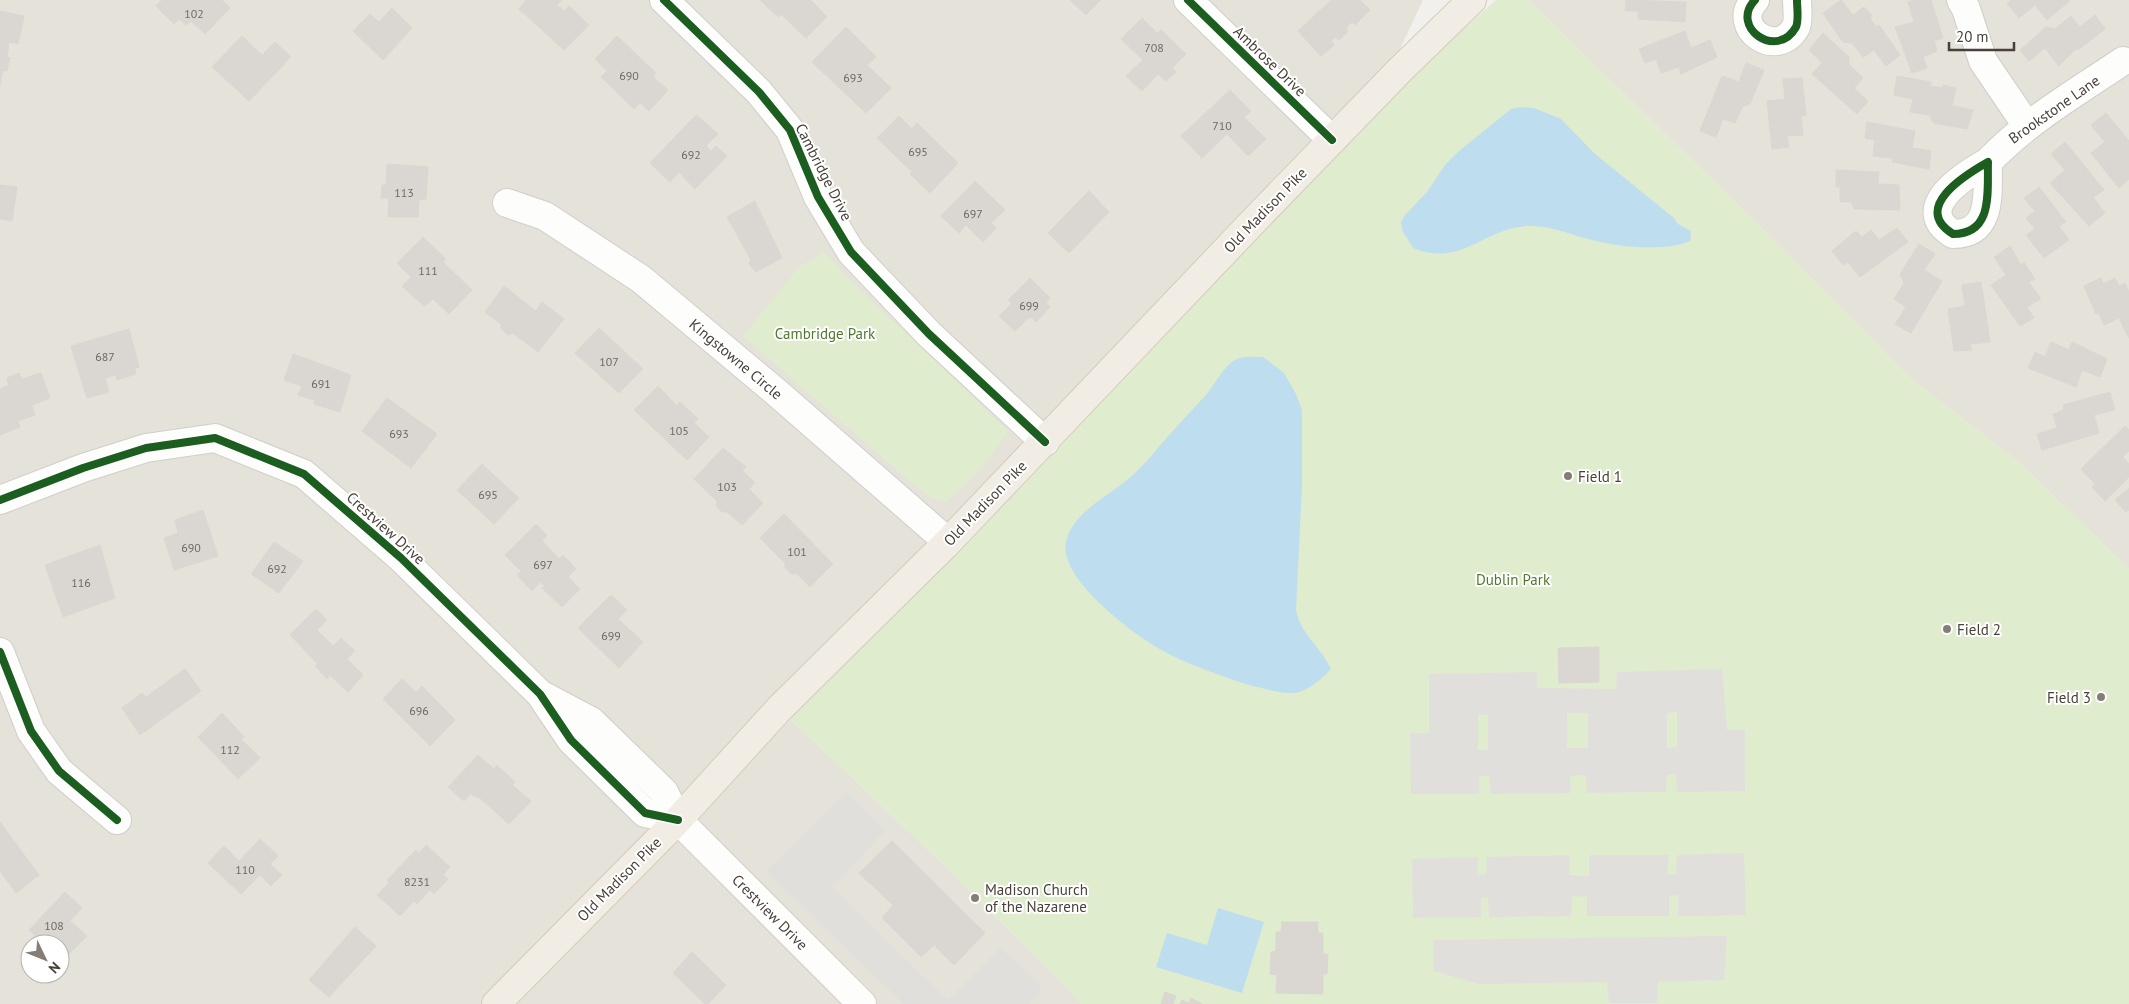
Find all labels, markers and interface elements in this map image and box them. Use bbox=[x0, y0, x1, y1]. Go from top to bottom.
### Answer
house number: 102 bbox=[184, 6, 204, 21]
scale bar bbox=[1949, 20, 2014, 52]
street label: Ambrose Drive bbox=[1230, 22, 1310, 100]
text: 20 m bbox=[1956, 27, 1989, 46]
house number: 708 bbox=[1144, 40, 1164, 55]
house number: 690 bbox=[619, 68, 639, 83]
house number: 693 bbox=[843, 70, 863, 85]
street label: Brookstone Lane bbox=[2005, 71, 2103, 147]
house number: 710 bbox=[1212, 118, 1232, 133]
street label: Cambridge Drive bbox=[791, 120, 857, 224]
house number: 695 bbox=[908, 144, 928, 159]
house number: 692 bbox=[681, 147, 701, 162]
street label: Old Madison Pike bbox=[1219, 163, 1311, 257]
house number: 113 bbox=[394, 185, 414, 200]
house number: 697 bbox=[963, 206, 983, 221]
house number: 111 bbox=[418, 263, 438, 278]
house number: 699 bbox=[1019, 298, 1039, 313]
street label: Kingstowne Circle bbox=[686, 314, 786, 404]
park label: Cambridge Park bbox=[775, 324, 876, 343]
house number: 687 bbox=[95, 349, 115, 364]
house number: 107 bbox=[599, 354, 619, 369]
house number: 691 bbox=[311, 376, 331, 391]
house number: 105 bbox=[669, 423, 689, 438]
house number: 693 bbox=[389, 426, 409, 441]
street label: Old Madison Pike bbox=[939, 456, 1031, 550]
place label: Field 1 bbox=[1578, 467, 1622, 486]
marker: Field 1 bbox=[1562, 470, 1574, 482]
house number: 103 bbox=[717, 479, 737, 494]
house number: 695 bbox=[478, 487, 498, 502]
street label: Crestview Drive bbox=[343, 488, 429, 568]
house number: 690 bbox=[181, 540, 201, 555]
house number: 101 bbox=[787, 544, 807, 559]
house number: 697 bbox=[533, 557, 553, 572]
house number: 692 bbox=[267, 561, 287, 576]
park label: Dublin Park bbox=[1476, 570, 1551, 589]
house number: 116 bbox=[71, 575, 91, 590]
place label: Field 2 bbox=[1957, 620, 2001, 639]
marker: Field 2 bbox=[1941, 623, 1953, 635]
house number: 699 bbox=[601, 628, 621, 643]
place label: Field 3 bbox=[2047, 688, 2091, 707]
marker: Field 3 bbox=[2095, 691, 2107, 703]
house number: 696 bbox=[409, 703, 429, 718]
house number: 112 bbox=[220, 742, 240, 757]
street label: Old Madison Pike bbox=[573, 833, 665, 925]
house number: 110 bbox=[235, 862, 255, 877]
street label: Crestview Drive bbox=[728, 870, 812, 954]
house number: 8231 bbox=[404, 874, 430, 889]
place label: Madison Church of the Nazarene bbox=[985, 880, 1088, 916]
marker: Madison Church of the Nazarene bbox=[969, 892, 981, 904]
house number: 108 bbox=[44, 918, 64, 933]
north arrow bbox=[20, 934, 70, 984]
text: N bbox=[45, 958, 64, 977]

